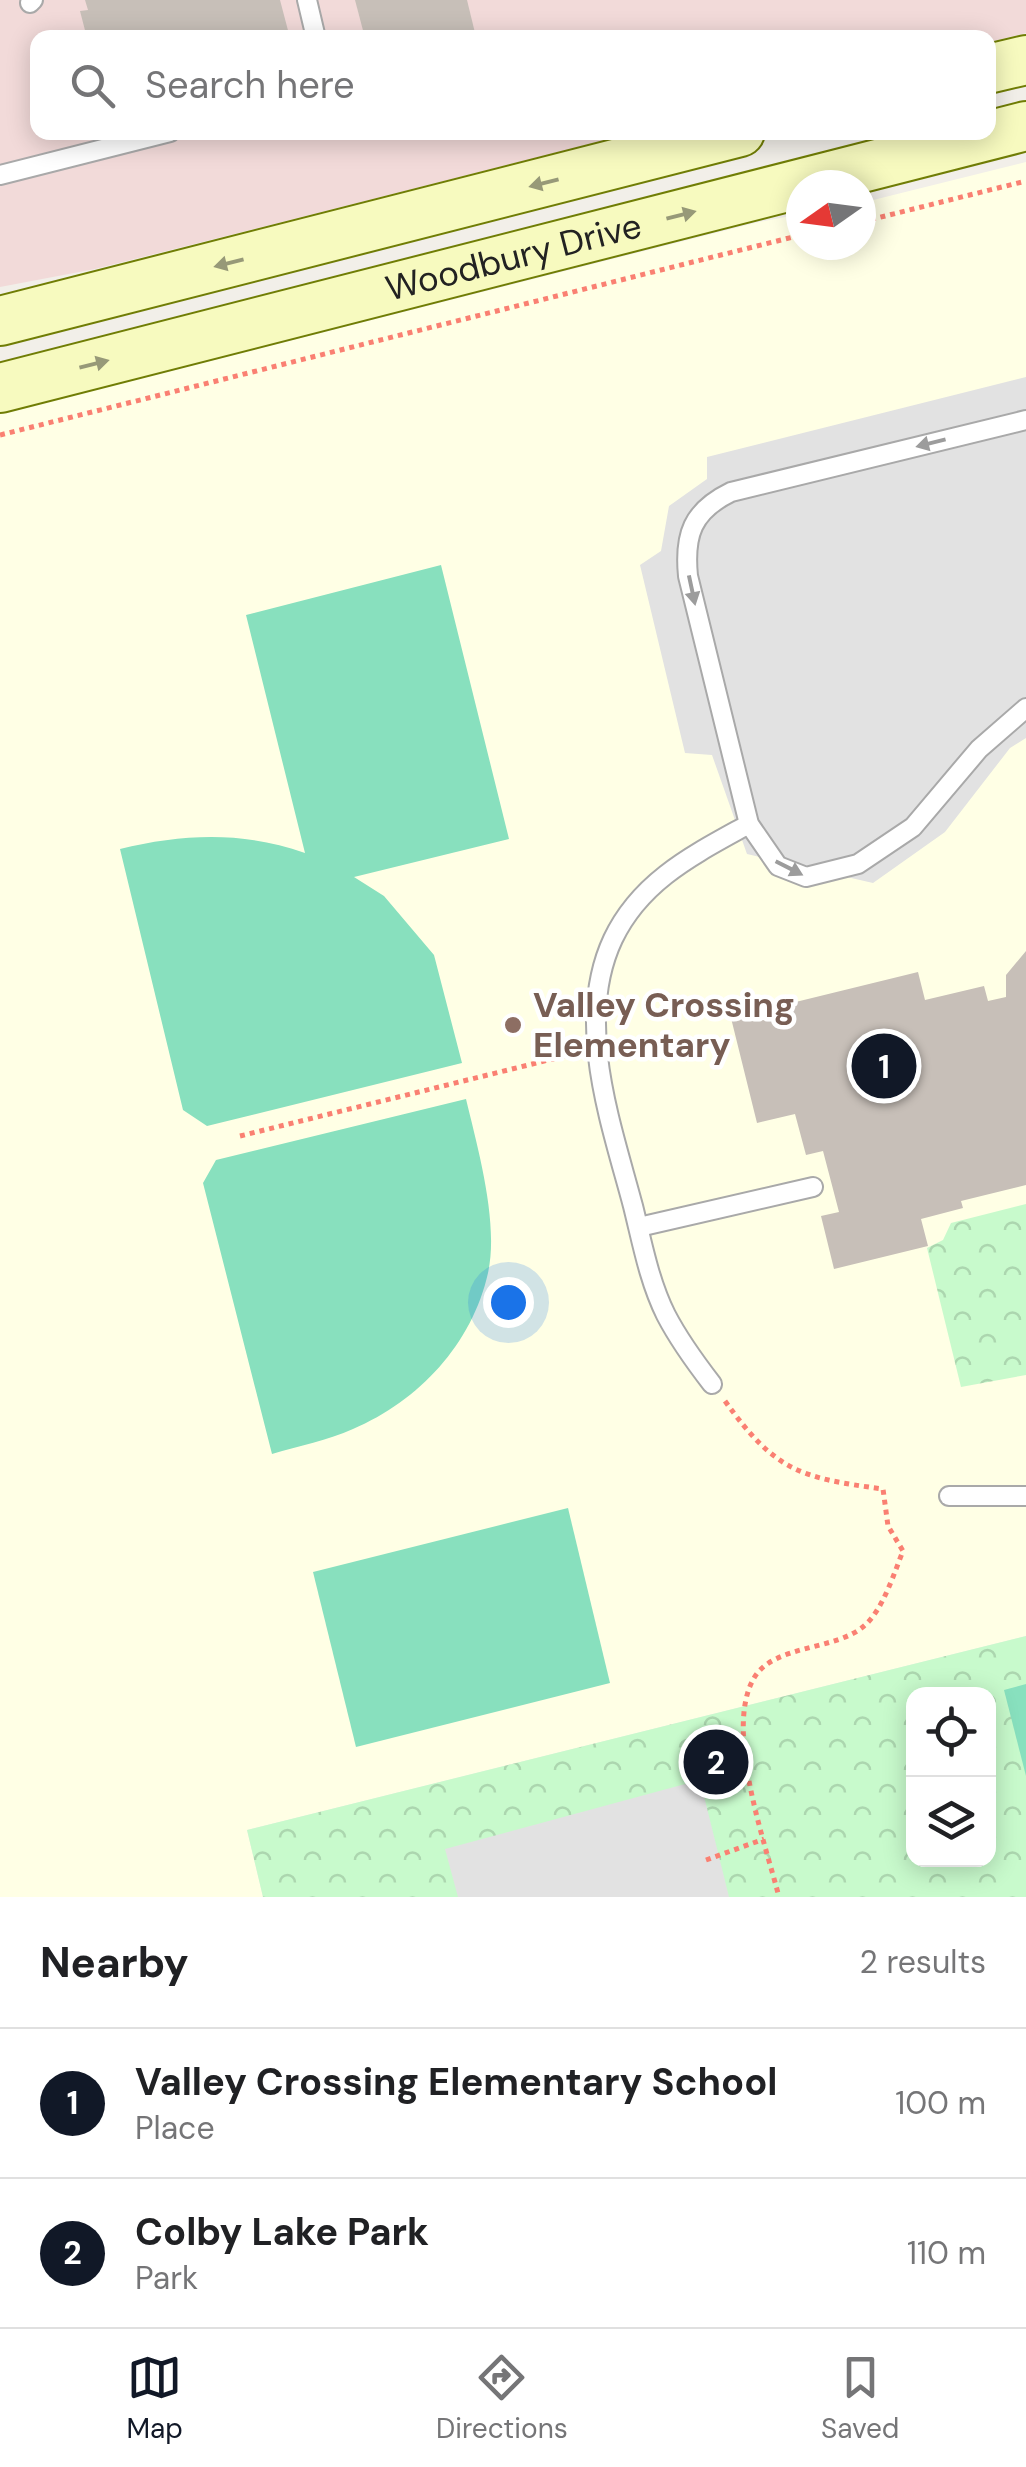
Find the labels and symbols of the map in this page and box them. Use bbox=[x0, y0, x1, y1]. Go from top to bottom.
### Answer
north arrow bbox=[786, 170, 876, 260]
one-way arrow bbox=[528, 175, 559, 191]
street label: Woodbury Drive bbox=[381, 202, 646, 312]
one-way arrow bbox=[666, 207, 697, 222]
one-way arrow bbox=[213, 255, 244, 271]
one-way arrow bbox=[79, 356, 110, 372]
one-way arrow bbox=[915, 436, 946, 451]
one-way arrow bbox=[684, 574, 700, 605]
one-way arrow bbox=[775, 859, 803, 876]
place label: Valley Crossing Elementary bbox=[533, 982, 795, 1068]
marker: Valley Crossing Elementary bbox=[502, 1014, 524, 1036]
pin: 1 bbox=[852, 1028, 916, 1104]
your location bbox=[483, 1277, 534, 1328]
pin: 2 bbox=[684, 1724, 748, 1800]

